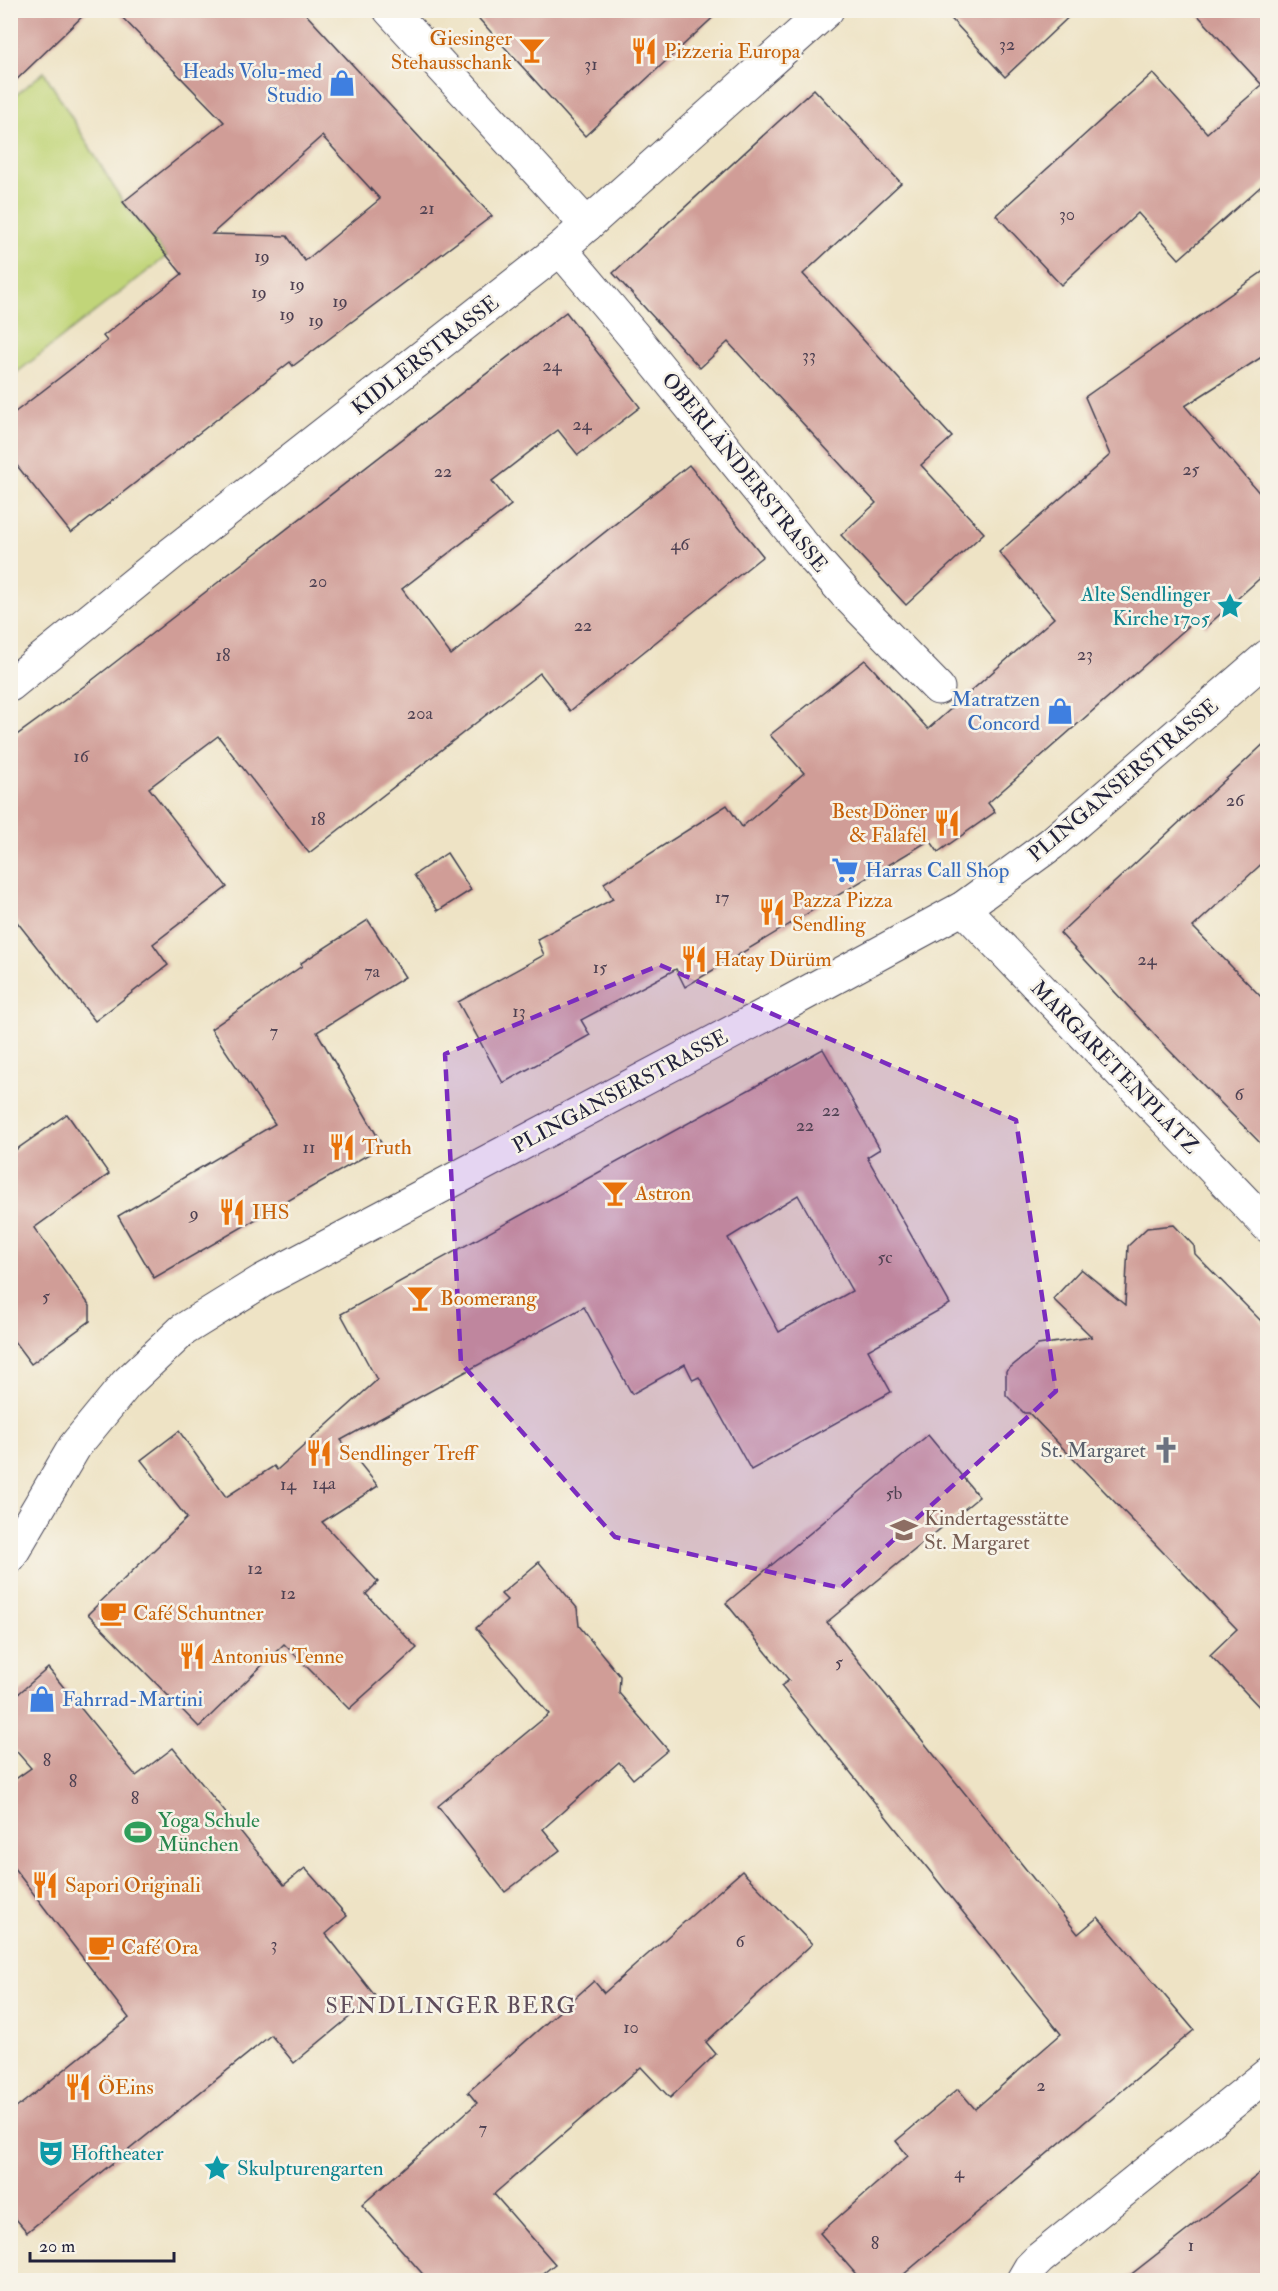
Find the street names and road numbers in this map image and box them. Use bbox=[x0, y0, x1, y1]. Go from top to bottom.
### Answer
street label: KIDLERSTRASSE bbox=[346, 289, 504, 421]
street label: OBERLÄNDERSTRASSE bbox=[656, 367, 834, 578]
street label: PLINGANSERSTRASSE bbox=[1023, 693, 1224, 868]
street label: MARGARETENPLATZ bbox=[1025, 975, 1205, 1160]
street label: PLINGANSERSTRASSE bbox=[508, 1023, 733, 1160]

